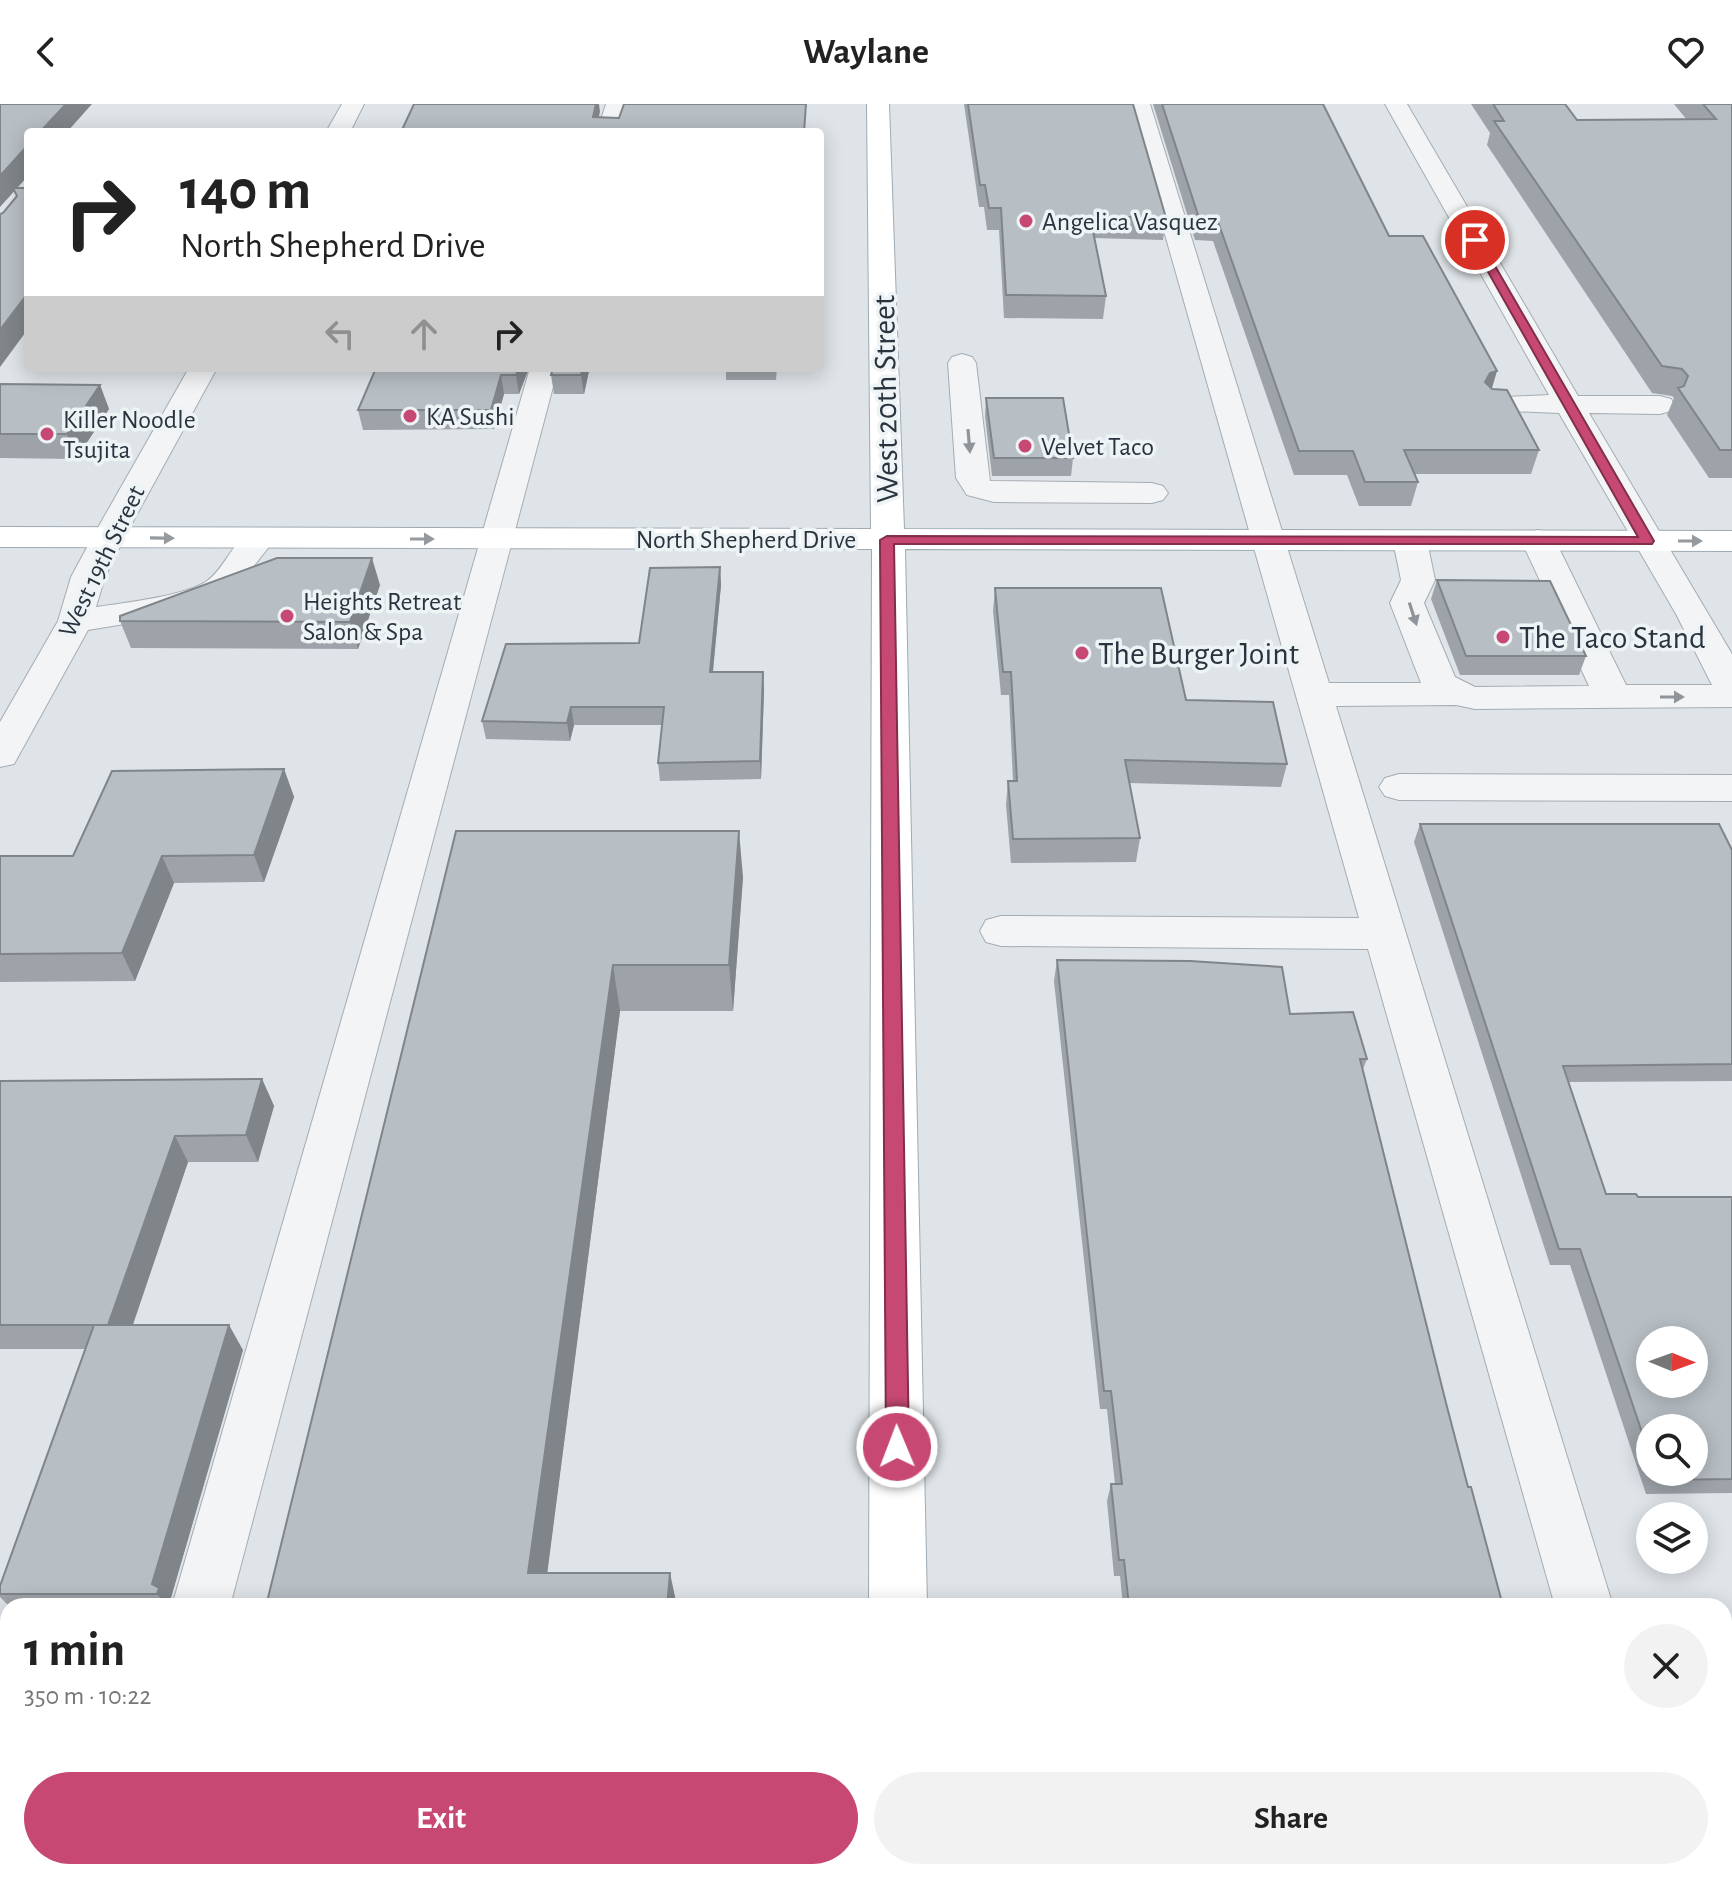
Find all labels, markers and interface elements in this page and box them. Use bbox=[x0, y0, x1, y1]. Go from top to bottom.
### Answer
icon: back bbox=[24, 30, 68, 74]
icon: heart bbox=[1664, 30, 1708, 74]
text: Waylane bbox=[803, 34, 929, 70]
icon: right bbox=[48, 160, 152, 264]
text: 140 m bbox=[180, 163, 311, 219]
pin bbox=[1441, 206, 1509, 274]
place label: Angelica Vasquez bbox=[1042, 209, 1218, 235]
marker: Angelica Vasquez bbox=[1017, 212, 1035, 230]
icon: arrive bbox=[1453, 218, 1497, 262]
text: North Shepherd Drive bbox=[180, 228, 486, 264]
street label: West 20th Street bbox=[868, 295, 904, 503]
icon: left bbox=[318, 312, 362, 356]
icon: ahead bbox=[402, 312, 446, 356]
icon: right bbox=[486, 312, 530, 356]
place label: KA Sushi bbox=[426, 404, 514, 430]
place label: Killer Noodle Tsujita bbox=[63, 407, 196, 463]
marker: KA Sushi bbox=[401, 407, 419, 425]
marker: Killer Noodle Tsujita bbox=[38, 425, 56, 443]
one-way arrow bbox=[962, 429, 975, 454]
place label: Velvet Taco bbox=[1041, 434, 1154, 460]
marker: Velvet Taco bbox=[1016, 437, 1034, 455]
street label: West 19th Street bbox=[54, 482, 150, 641]
street label: North Shepherd Drive bbox=[636, 527, 856, 553]
one-way arrow bbox=[150, 532, 175, 544]
one-way arrow bbox=[410, 533, 435, 545]
one-way arrow bbox=[1678, 535, 1703, 547]
place label: Heights Retreat Salon & Spa bbox=[303, 589, 461, 645]
one-way arrow bbox=[1407, 602, 1419, 626]
marker: Heights Retreat Salon & Spa bbox=[278, 607, 296, 625]
place label: The Taco Stand bbox=[1519, 622, 1706, 654]
marker: The Taco Stand bbox=[1494, 628, 1512, 646]
place label: The Burger Joint bbox=[1098, 638, 1299, 670]
marker: The Burger Joint bbox=[1073, 644, 1091, 662]
one-way arrow bbox=[1660, 691, 1685, 703]
north arrow bbox=[1636, 1326, 1708, 1398]
map controls bbox=[1636, 1326, 1708, 1574]
position arrow bbox=[855, 1405, 939, 1489]
button: search bbox=[1636, 1414, 1708, 1486]
button: layers bbox=[1636, 1502, 1708, 1574]
button: close bbox=[1624, 1624, 1708, 1708]
text: 1 min bbox=[24, 1627, 125, 1675]
text: 350 m · 10:22 bbox=[24, 1683, 151, 1709]
button: Exit bbox=[24, 1772, 858, 1864]
button: Share bbox=[874, 1772, 1708, 1864]

